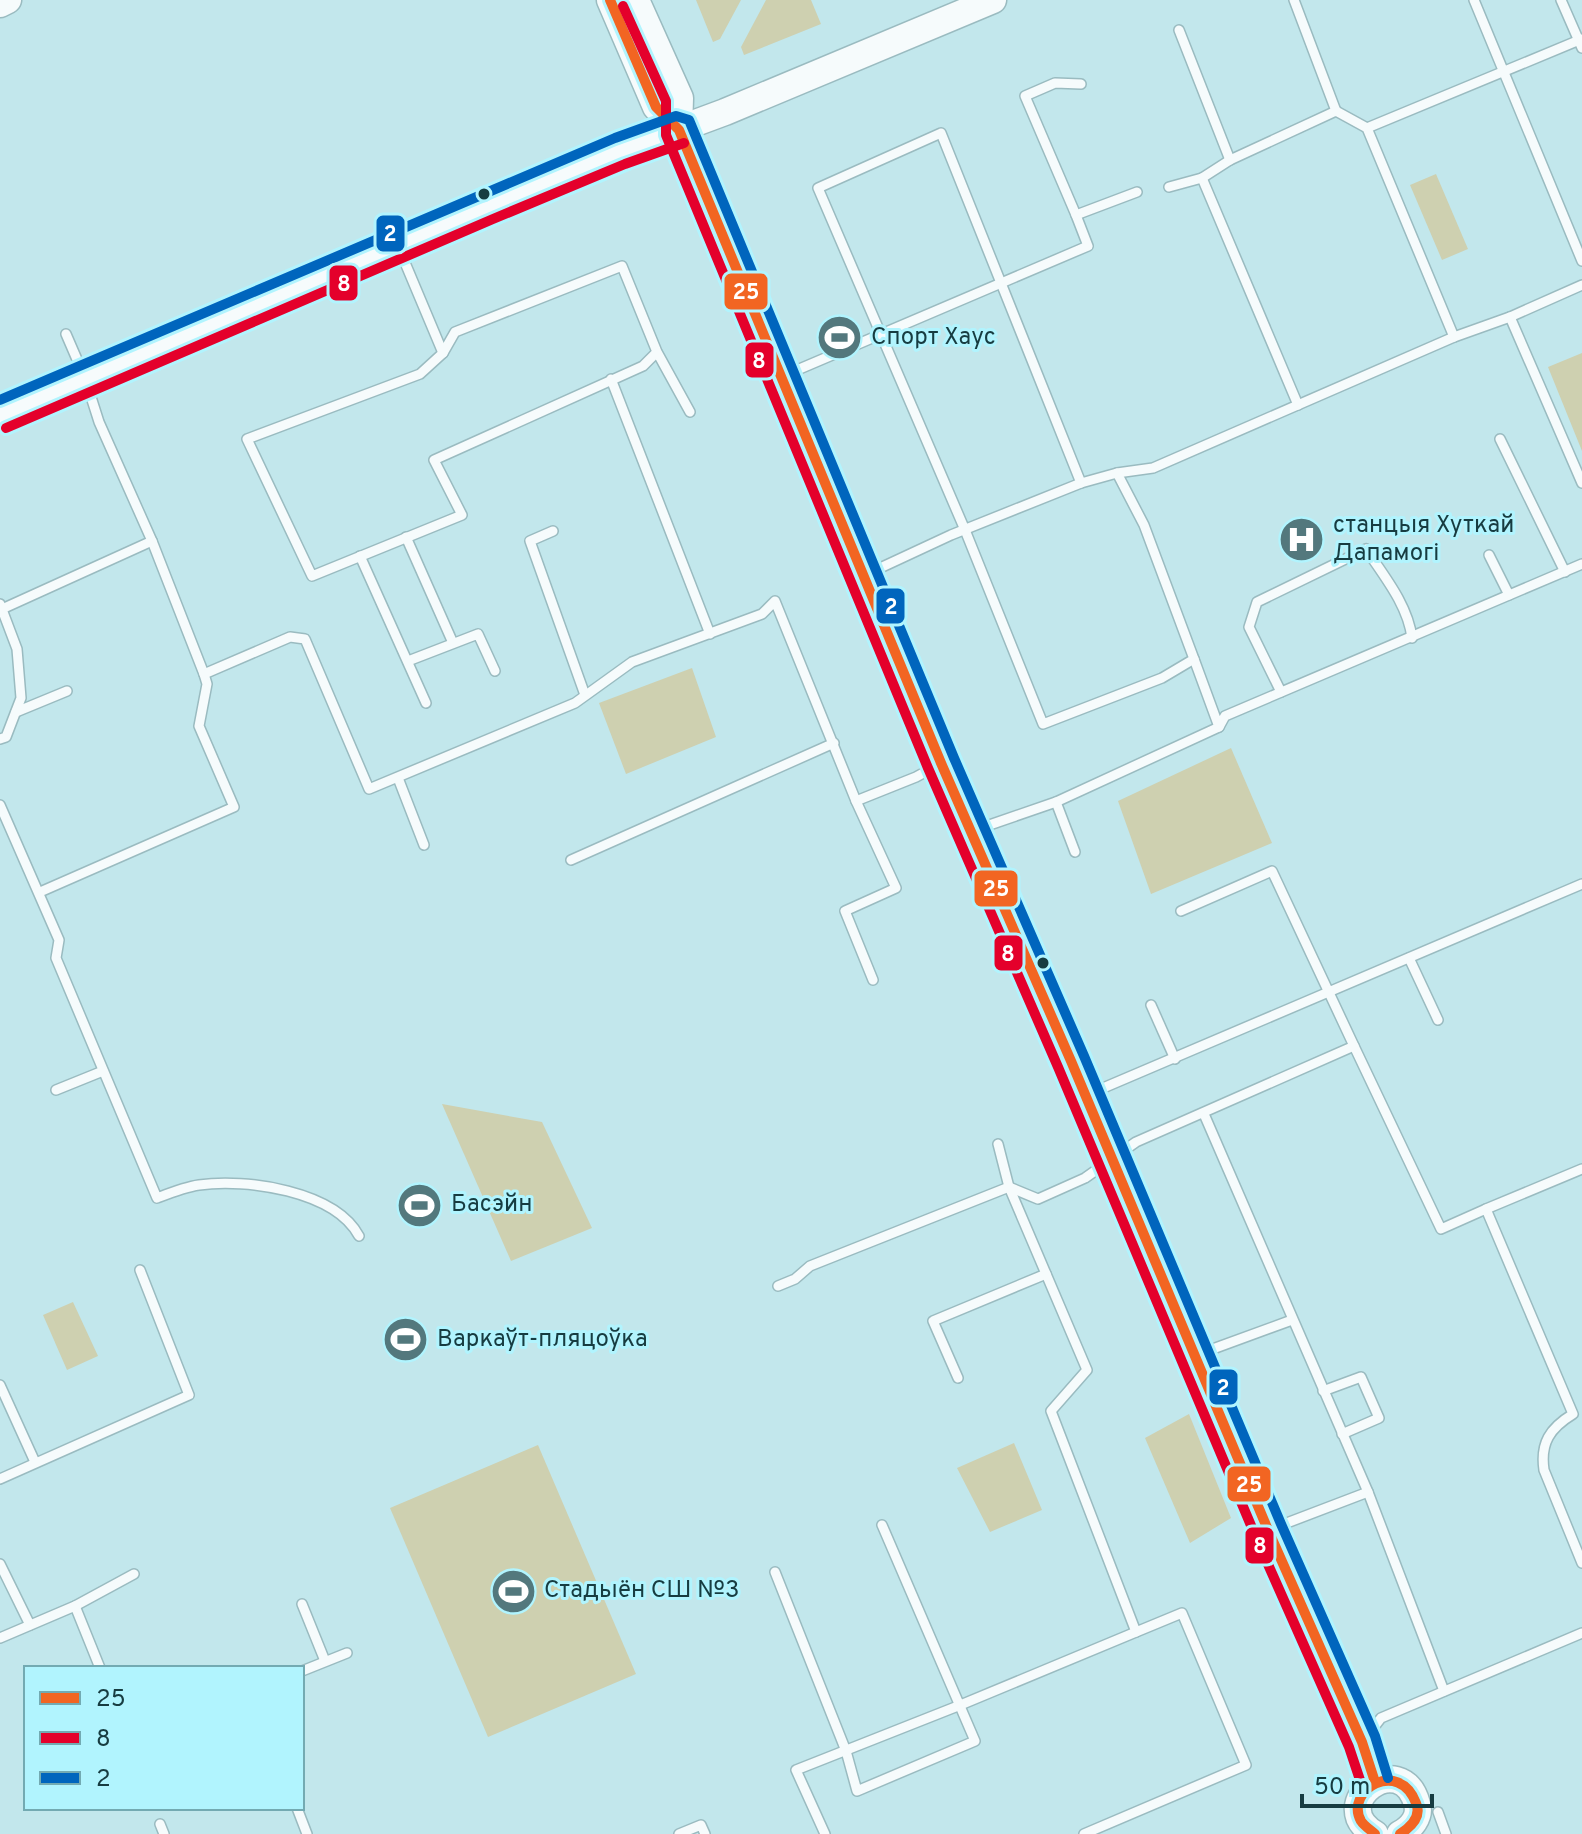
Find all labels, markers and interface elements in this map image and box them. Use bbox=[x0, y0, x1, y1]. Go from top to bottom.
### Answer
unlabelled marker bbox=[476, 186, 492, 202]
line badge: 2 bbox=[375, 214, 406, 253]
text: 2 bbox=[383, 222, 397, 249]
line badge: 8 bbox=[328, 264, 359, 302]
text: 8 bbox=[337, 272, 351, 299]
line badge: 25 bbox=[723, 272, 769, 311]
text: 25 bbox=[733, 280, 759, 307]
sports icon: Спорт Хаус bbox=[816, 314, 864, 362]
place label: Спорт Хаус bbox=[871, 323, 996, 353]
line badge: 8 bbox=[744, 341, 775, 379]
text: 8 bbox=[752, 349, 766, 376]
place label: станцыя Хуткай Дапамогі bbox=[1333, 511, 1514, 569]
hospital icon: станцыя Хуткай Дапамогі bbox=[1278, 516, 1326, 564]
line badge: 2 bbox=[875, 587, 906, 625]
text: 2 bbox=[884, 595, 898, 622]
line badge: 25 bbox=[973, 869, 1019, 908]
text: 25 bbox=[983, 877, 1009, 904]
line badge: 8 bbox=[993, 934, 1024, 972]
text: 8 bbox=[1001, 942, 1015, 969]
unlabelled marker bbox=[1035, 955, 1051, 971]
sports icon: Басэйн bbox=[396, 1181, 444, 1229]
place label: Басэйн bbox=[451, 1190, 533, 1220]
sports icon: Варкаўт-пляцоўка bbox=[382, 1316, 430, 1364]
place label: Варкаўт-пляцоўка bbox=[437, 1325, 648, 1355]
line badge: 2 bbox=[1208, 1368, 1239, 1406]
text: 2 bbox=[1216, 1376, 1230, 1403]
line badge: 25 bbox=[1226, 1465, 1272, 1503]
text: 25 bbox=[1236, 1473, 1262, 1500]
line badge: 8 bbox=[1244, 1526, 1275, 1565]
text: 8 bbox=[1253, 1534, 1267, 1561]
sports icon: Стадыён СШ №3 bbox=[489, 1567, 537, 1615]
place label: Стадыён СШ №3 bbox=[544, 1576, 739, 1606]
legend bbox=[24, 1666, 304, 1810]
text: 25 bbox=[96, 1685, 126, 1715]
text: 8 bbox=[96, 1725, 111, 1755]
scale bar bbox=[1302, 1758, 1432, 1808]
text: 2 bbox=[96, 1765, 111, 1795]
text: 50 m bbox=[1314, 1773, 1370, 1803]

